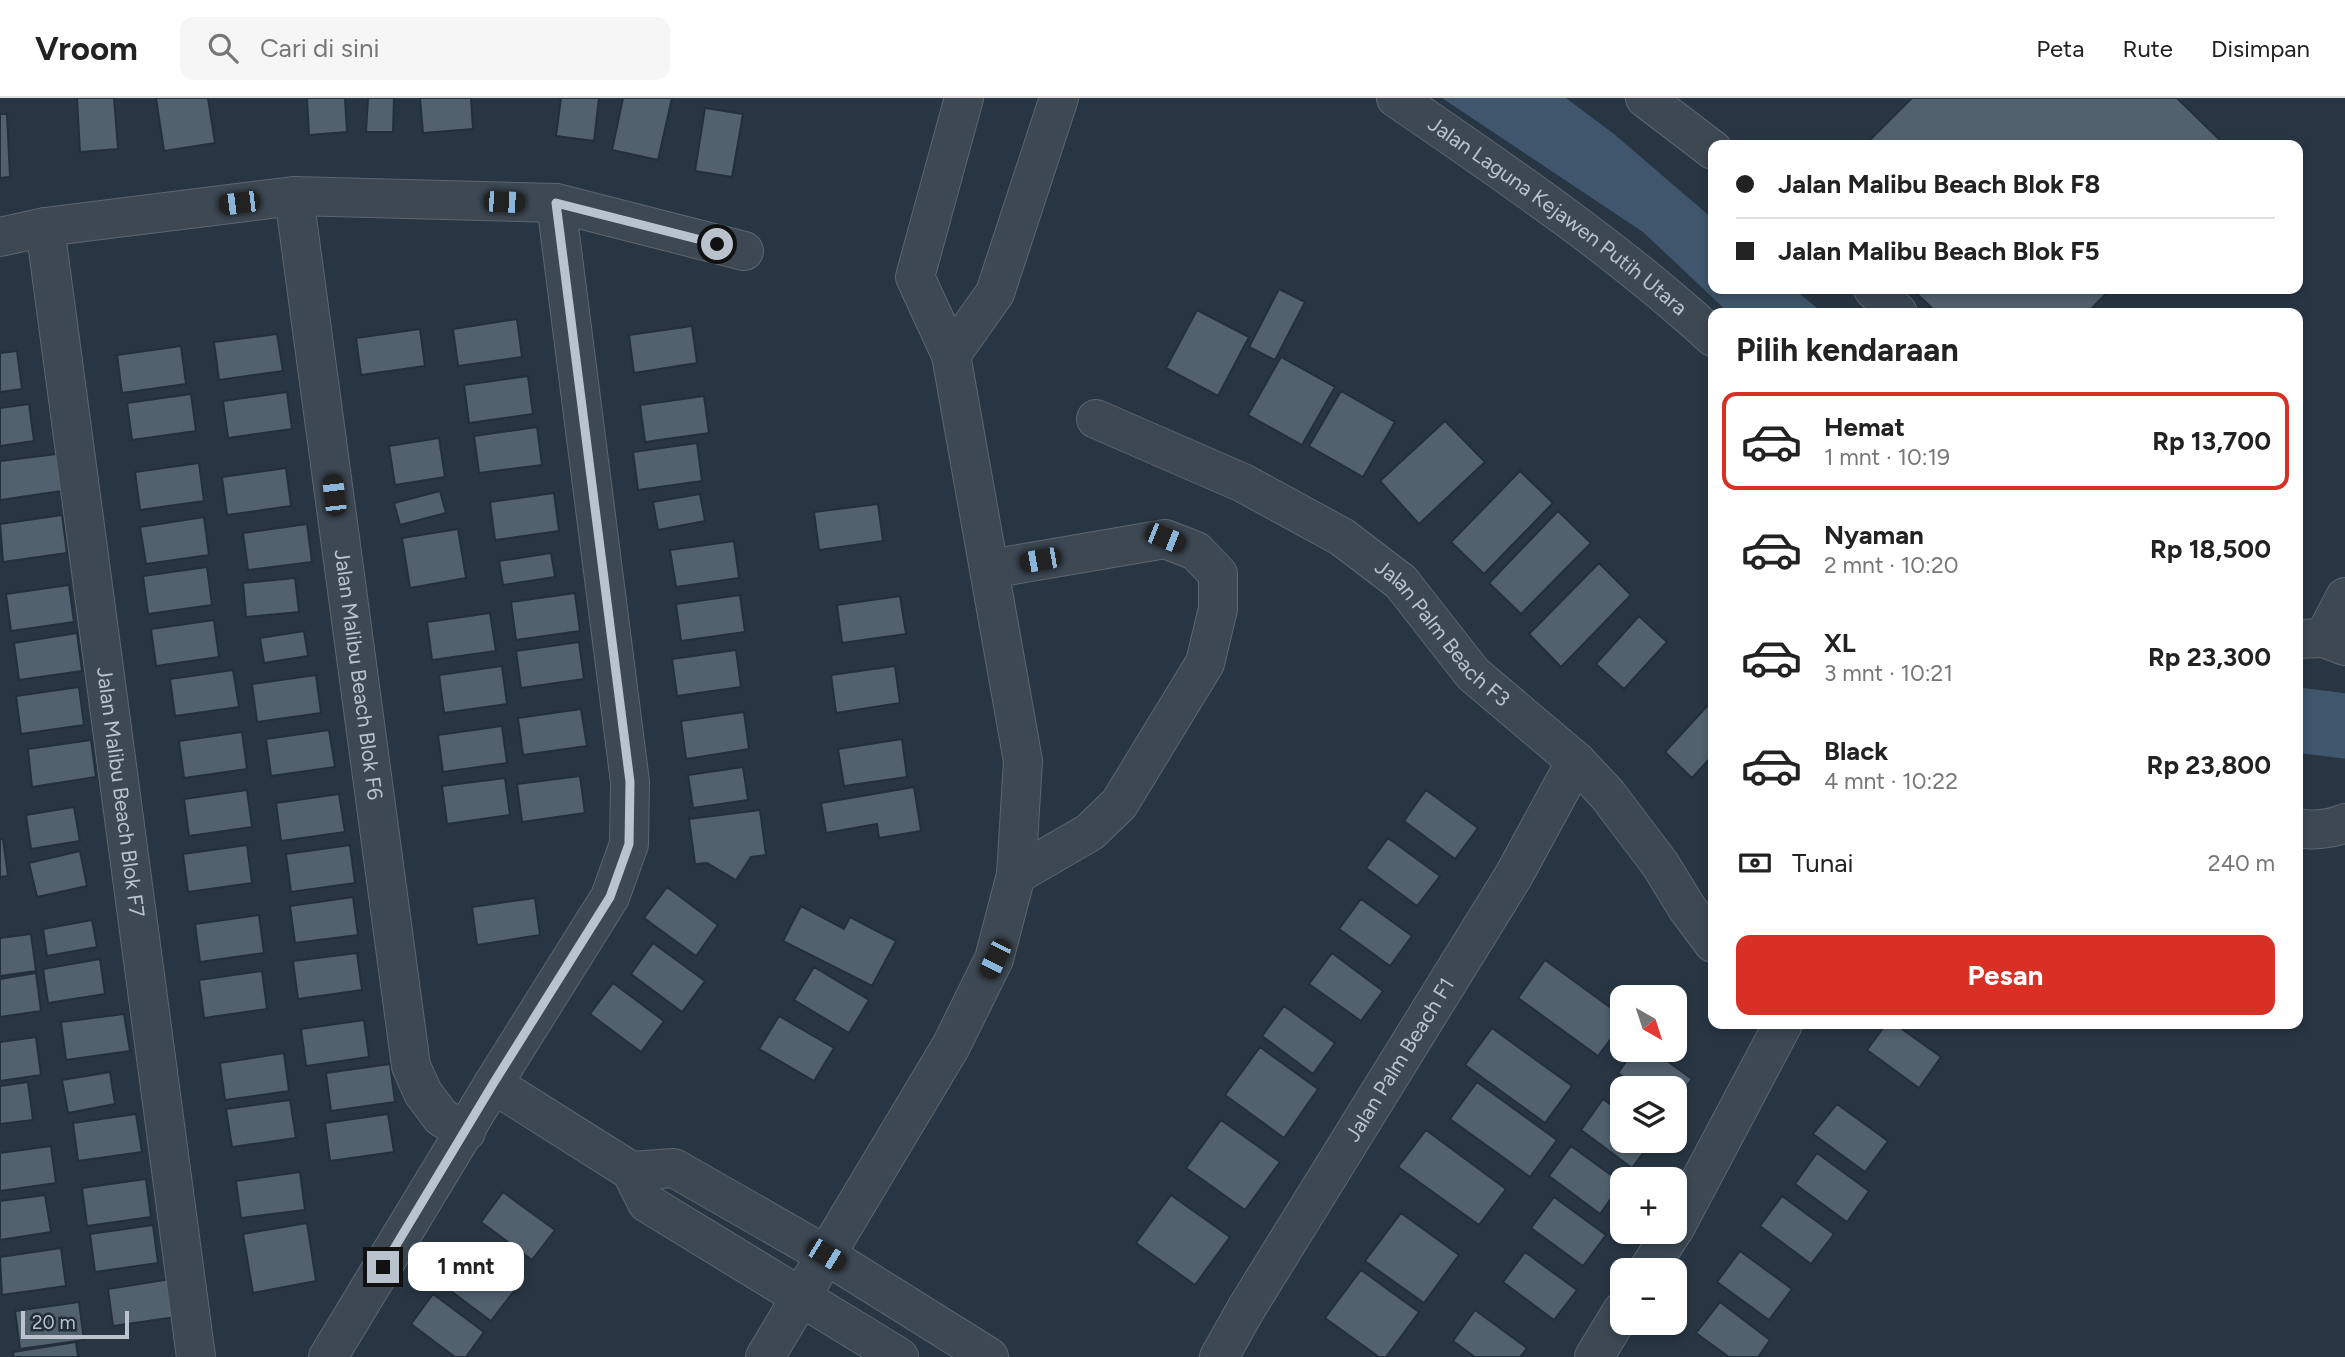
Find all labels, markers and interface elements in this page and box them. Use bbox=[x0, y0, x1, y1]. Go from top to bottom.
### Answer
search box bbox=[180, 17, 670, 80]
text: Vroom bbox=[35, 29, 138, 68]
icon: search bbox=[204, 29, 242, 67]
text: Cari di sini bbox=[260, 32, 380, 64]
text: Peta bbox=[2036, 34, 2084, 63]
text: Rute bbox=[2122, 34, 2173, 63]
text: Disimpan bbox=[2211, 34, 2310, 63]
street label: Jalan Laguna Kejawen Putih Utara bbox=[1423, 111, 1692, 320]
text: Jalan Malibu Beach Blok F8 bbox=[1778, 168, 2101, 200]
car bbox=[217, 190, 262, 216]
car bbox=[483, 191, 526, 213]
route start bbox=[701, 228, 733, 260]
text: Jalan Malibu Beach Blok F5 bbox=[1778, 235, 2100, 267]
text: Pilih kendaraan bbox=[1736, 331, 1959, 369]
icon: car bbox=[1740, 410, 1803, 473]
text: Hemat bbox=[1824, 411, 1905, 443]
text: Rp 13,700 bbox=[2152, 425, 2271, 457]
text: 1 mnt · 10:19 bbox=[1824, 443, 1950, 471]
car bbox=[322, 473, 347, 517]
icon: car bbox=[1740, 518, 1803, 581]
text: Nyaman bbox=[1824, 519, 1924, 551]
car bbox=[1142, 520, 1189, 556]
text: Rp 18,500 bbox=[2150, 533, 2271, 565]
car bbox=[1018, 546, 1063, 574]
street label: Jalan Malibu Beach Blok F6 bbox=[330, 548, 388, 802]
text: 2 mnt · 10:20 bbox=[1824, 551, 1959, 579]
street label: Jalan Palm Beach F3 bbox=[1370, 554, 1515, 712]
icon: car bbox=[1740, 626, 1803, 689]
text: XL bbox=[1824, 627, 1856, 659]
text: Rp 23,300 bbox=[2148, 641, 2271, 673]
text: 3 mnt · 10:21 bbox=[1824, 659, 1953, 687]
street label: Jalan Malibu Beach Blok F7 bbox=[92, 665, 150, 918]
icon: car bbox=[1740, 734, 1803, 797]
text: Black bbox=[1824, 735, 1888, 767]
text: Rp 23,800 bbox=[2147, 749, 2271, 781]
text: 4 mnt · 10:22 bbox=[1824, 767, 1958, 795]
icon: cash bbox=[1736, 844, 1774, 882]
text: Tunai bbox=[1792, 847, 1853, 879]
text: 240 m bbox=[2208, 849, 2275, 877]
button: Pesan bbox=[1736, 935, 2275, 1015]
car bbox=[977, 936, 1014, 982]
street label: Jalan Palm Beach F1 bbox=[1340, 973, 1459, 1146]
north arrow bbox=[1610, 985, 1687, 1062]
map controls bbox=[1610, 985, 1687, 1335]
button: layers bbox=[1610, 1076, 1687, 1153]
button: + bbox=[1610, 1167, 1687, 1244]
car bbox=[803, 1235, 850, 1275]
callout: 1 mnt bbox=[408, 1242, 523, 1292]
route end bbox=[367, 1251, 399, 1283]
text: 1 mnt bbox=[437, 1252, 495, 1280]
button: − bbox=[1610, 1258, 1687, 1335]
scale bar bbox=[21, 1308, 130, 1340]
text: 20 m bbox=[32, 1311, 76, 1334]

